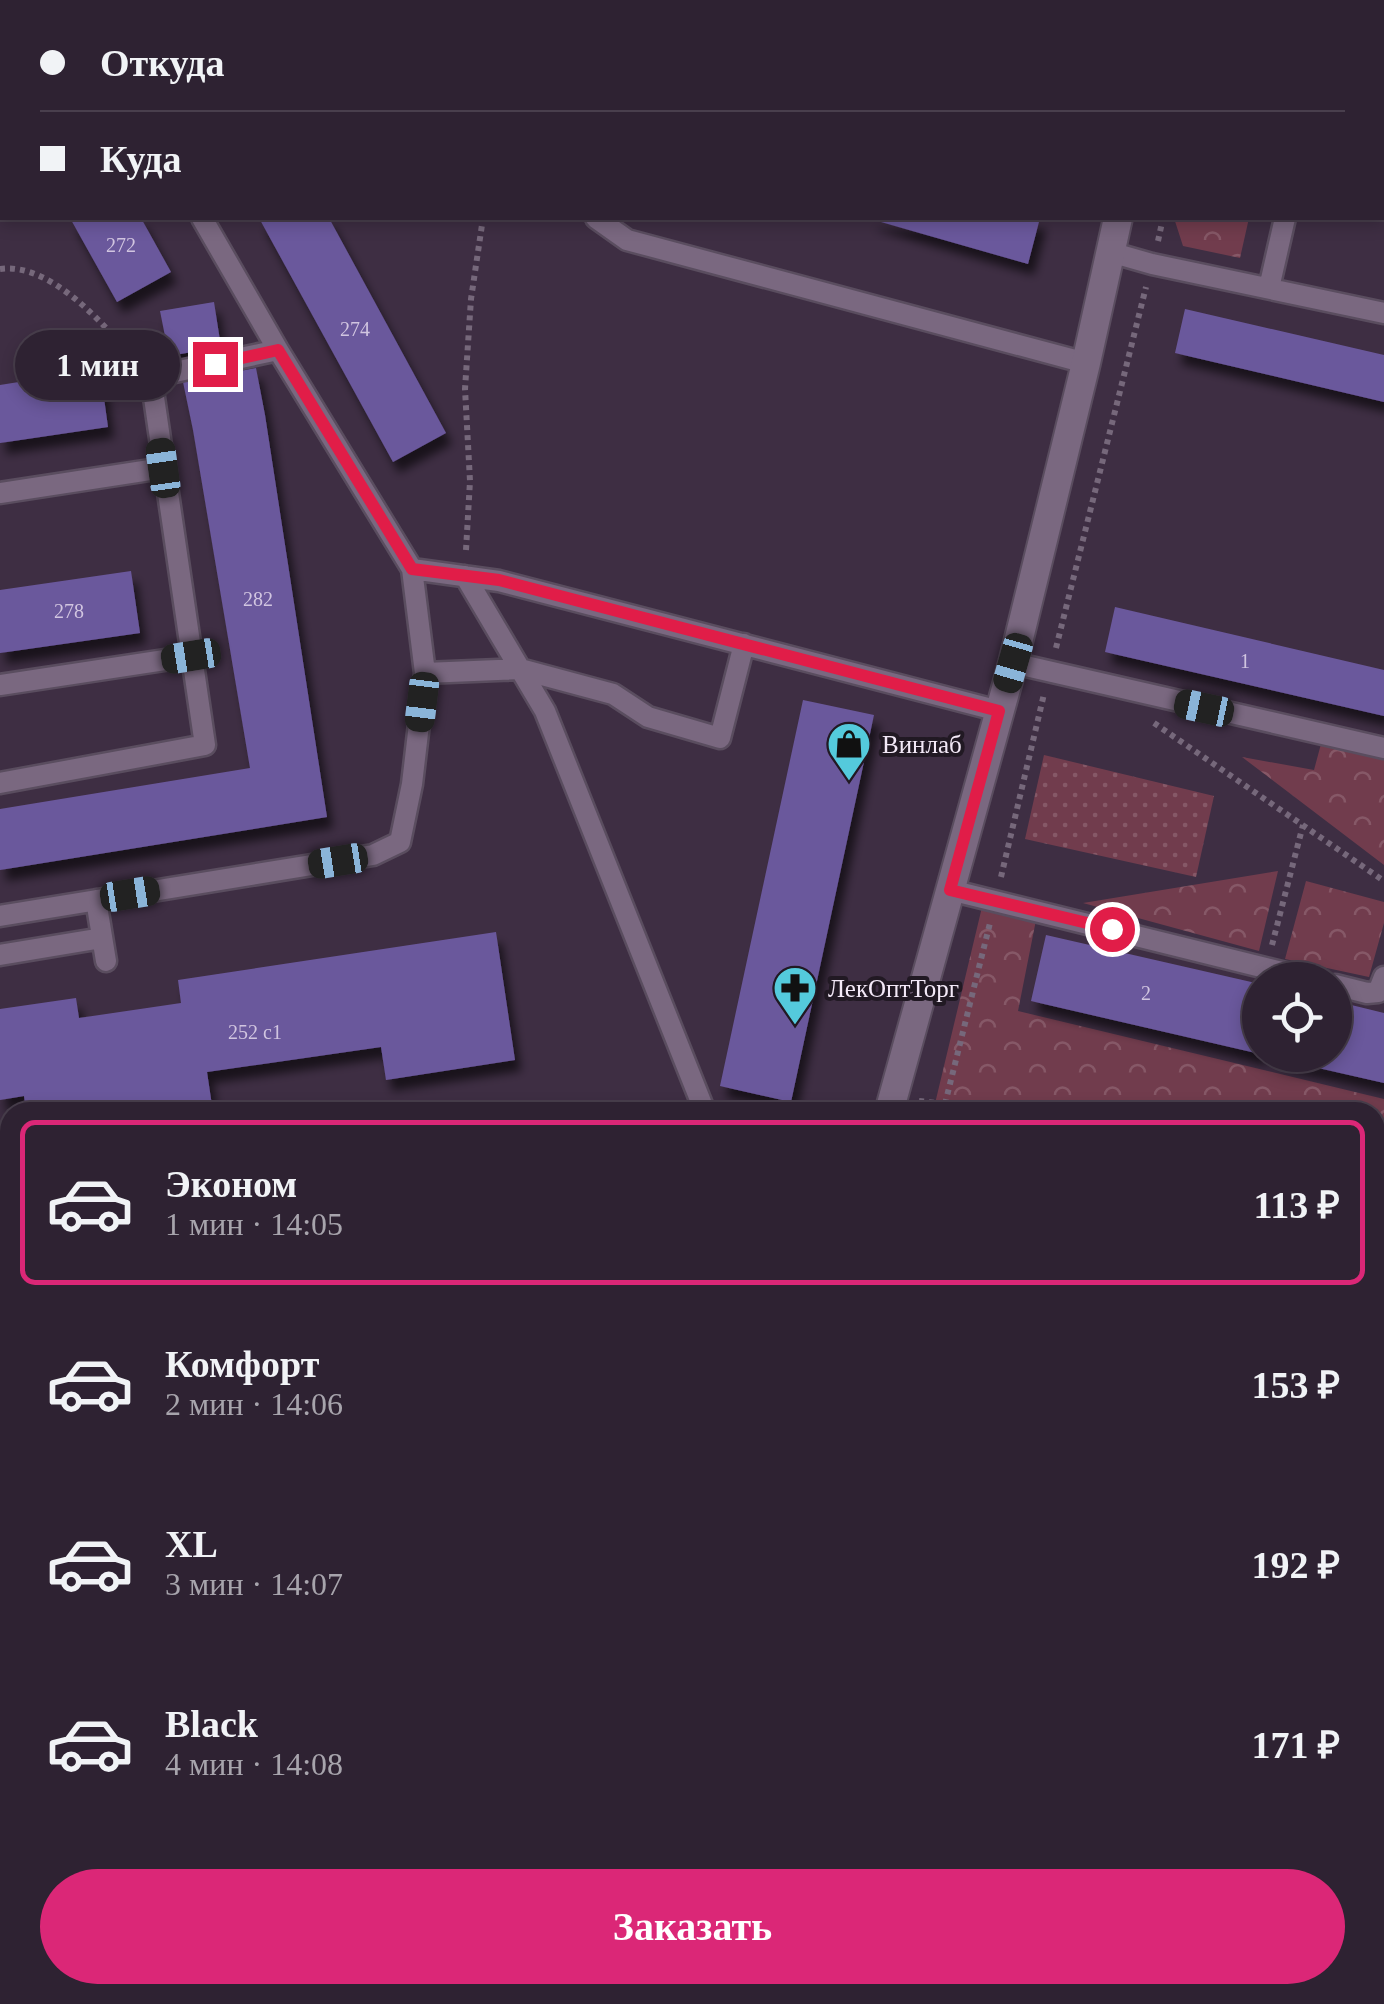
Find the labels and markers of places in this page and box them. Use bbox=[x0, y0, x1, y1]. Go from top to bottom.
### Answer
shop icon: Винлаб bbox=[826, 721, 872, 782]
place label: Винлаб bbox=[882, 731, 962, 758]
pharmacy icon: ЛекОптТорг bbox=[772, 965, 818, 1026]
place label: ЛекОптТорг bbox=[828, 975, 959, 1002]

